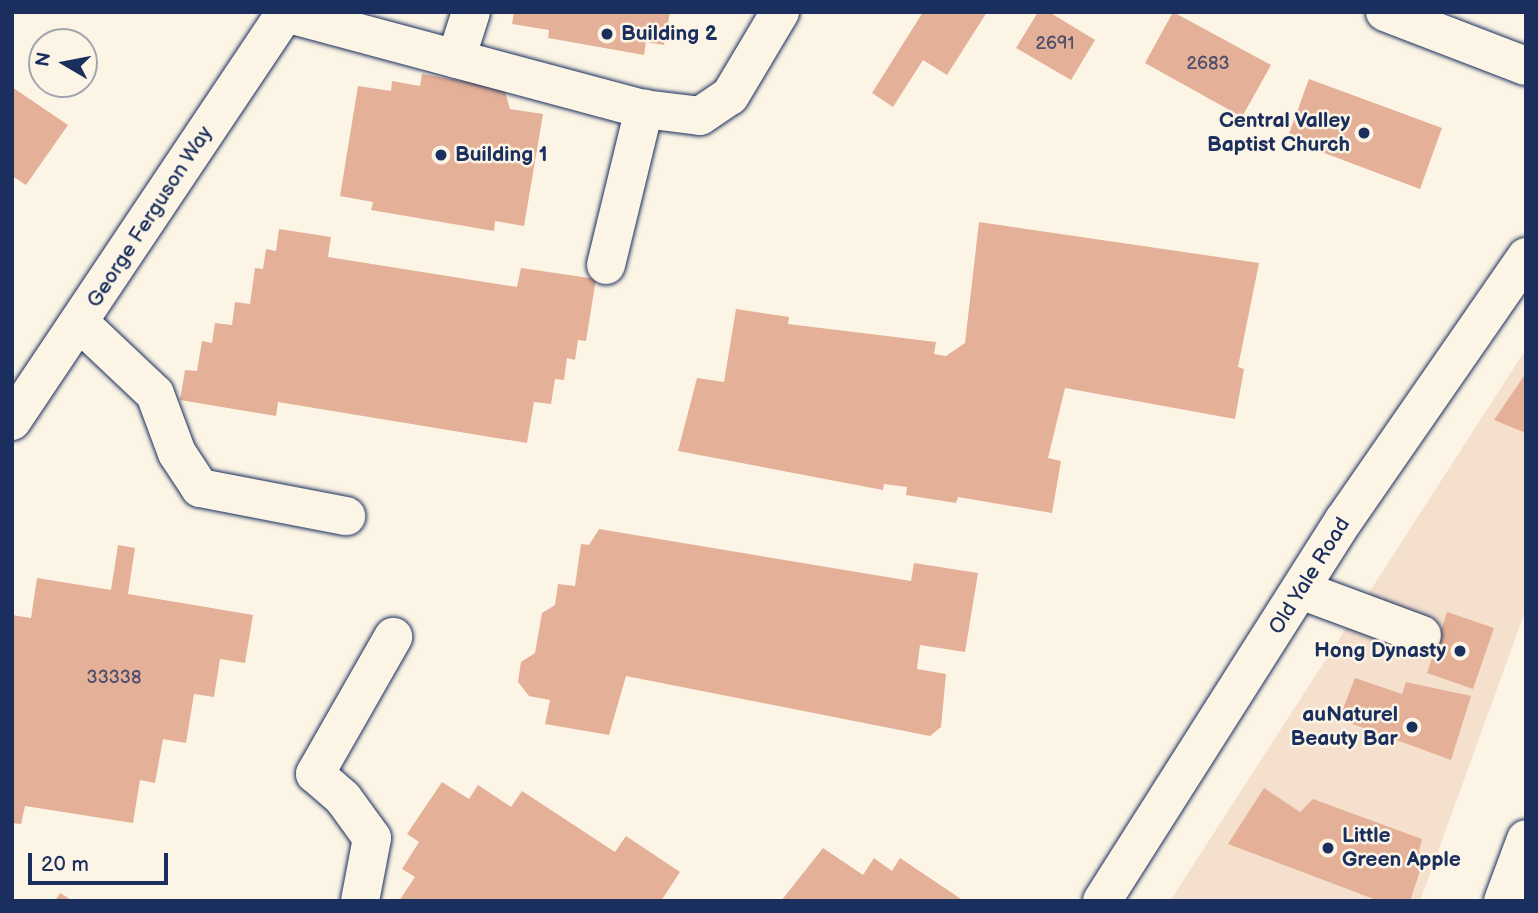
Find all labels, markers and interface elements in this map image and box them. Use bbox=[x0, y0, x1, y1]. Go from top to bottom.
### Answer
place label: Building 2 bbox=[621, 21, 717, 47]
marker: Building 2 bbox=[599, 26, 615, 42]
north arrow bbox=[28, 28, 98, 98]
house number: 2691 bbox=[1036, 33, 1074, 55]
text: N bbox=[31, 51, 56, 69]
house number: 2683 bbox=[1186, 53, 1230, 75]
place label: Central Valley Baptist Church bbox=[1207, 108, 1350, 158]
street label: George Ferguson Way bbox=[82, 121, 218, 313]
marker: Central Valley Baptist Church bbox=[1356, 125, 1372, 141]
place label: Building 1 bbox=[455, 142, 548, 168]
marker: Building 1 bbox=[433, 147, 449, 163]
street label: Old Yale Road bbox=[1264, 512, 1356, 640]
place label: Hong Dynasty bbox=[1314, 638, 1446, 664]
marker: Hong Dynasty bbox=[1452, 643, 1468, 659]
house number: 33338 bbox=[87, 667, 141, 689]
place label: auNaturel Beauty Bar bbox=[1290, 702, 1398, 752]
marker: auNaturel Beauty Bar bbox=[1404, 719, 1420, 735]
place label: Little Green Apple bbox=[1342, 823, 1461, 873]
scale bar bbox=[32, 839, 172, 883]
marker: Little Green Apple bbox=[1320, 840, 1336, 856]
text: 20 m bbox=[41, 852, 89, 877]

